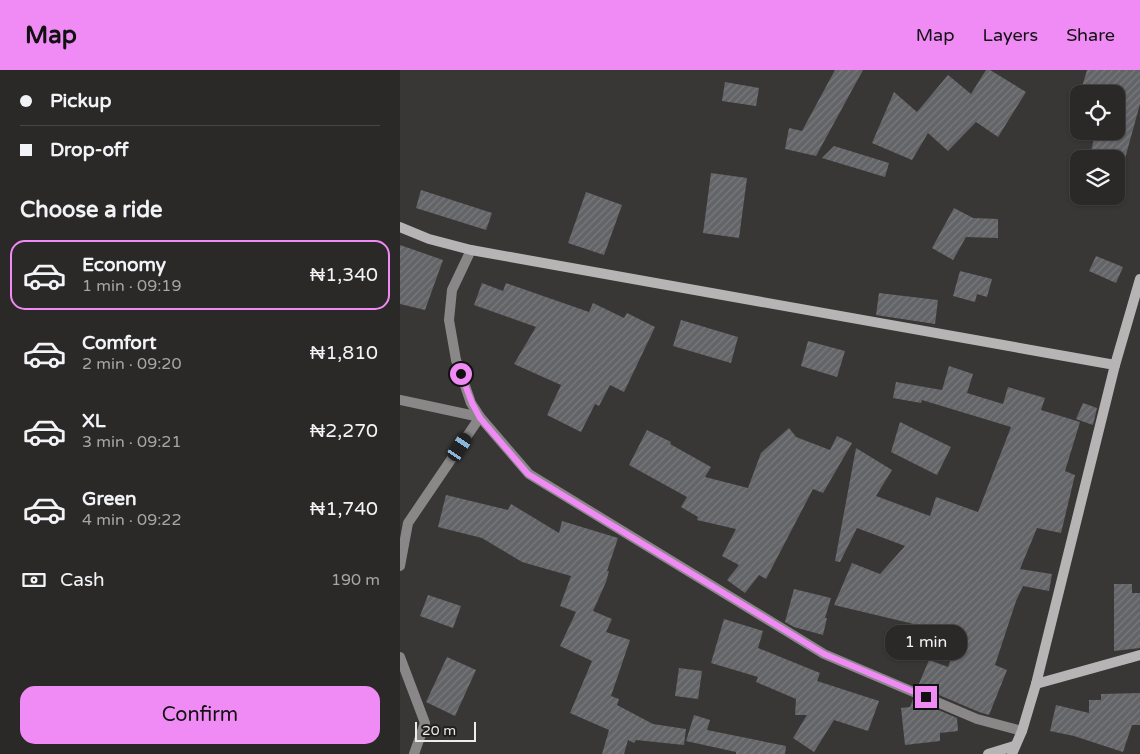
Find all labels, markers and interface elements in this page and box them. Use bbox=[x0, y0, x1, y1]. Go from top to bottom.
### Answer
text: Map bbox=[25, 21, 77, 50]
text: Map bbox=[916, 24, 955, 46]
text: Layers bbox=[983, 24, 1038, 46]
text: Share bbox=[1066, 24, 1115, 46]
map controls bbox=[1070, 85, 1125, 205]
button: locate bbox=[1070, 85, 1125, 140]
text: Pickup bbox=[50, 90, 111, 112]
text: Drop-off bbox=[50, 139, 129, 161]
button: layers bbox=[1070, 150, 1125, 205]
text: Choose a ride bbox=[20, 197, 163, 223]
icon: car bbox=[22, 253, 67, 298]
text: Economy bbox=[82, 254, 166, 276]
text: ₦1,340 bbox=[309, 264, 378, 286]
text: 1 min · 09:19 bbox=[82, 276, 181, 296]
icon: car bbox=[22, 331, 67, 376]
text: Comfort bbox=[82, 332, 156, 354]
text: ₦1,810 bbox=[309, 342, 378, 364]
text: 2 min · 09:20 bbox=[82, 354, 181, 374]
route start bbox=[450, 363, 472, 385]
icon: car bbox=[22, 409, 67, 454]
text: XL bbox=[82, 410, 106, 432]
text: ₦2,270 bbox=[309, 420, 378, 442]
car bbox=[445, 430, 474, 464]
text: 3 min · 09:21 bbox=[82, 432, 181, 452]
icon: car bbox=[22, 487, 67, 532]
text: Green bbox=[82, 488, 136, 510]
text: ₦1,740 bbox=[310, 498, 378, 520]
text: 4 min · 09:22 bbox=[82, 510, 181, 530]
icon: cash bbox=[20, 566, 48, 594]
text: Cash bbox=[60, 569, 105, 591]
text: 190 m bbox=[331, 570, 380, 590]
callout: 1 min bbox=[885, 624, 967, 660]
text: 1 min bbox=[905, 632, 947, 652]
button: Confirm bbox=[20, 686, 380, 744]
route end bbox=[915, 686, 937, 708]
scale bar bbox=[415, 719, 476, 742]
text: 20 m bbox=[422, 722, 456, 739]

